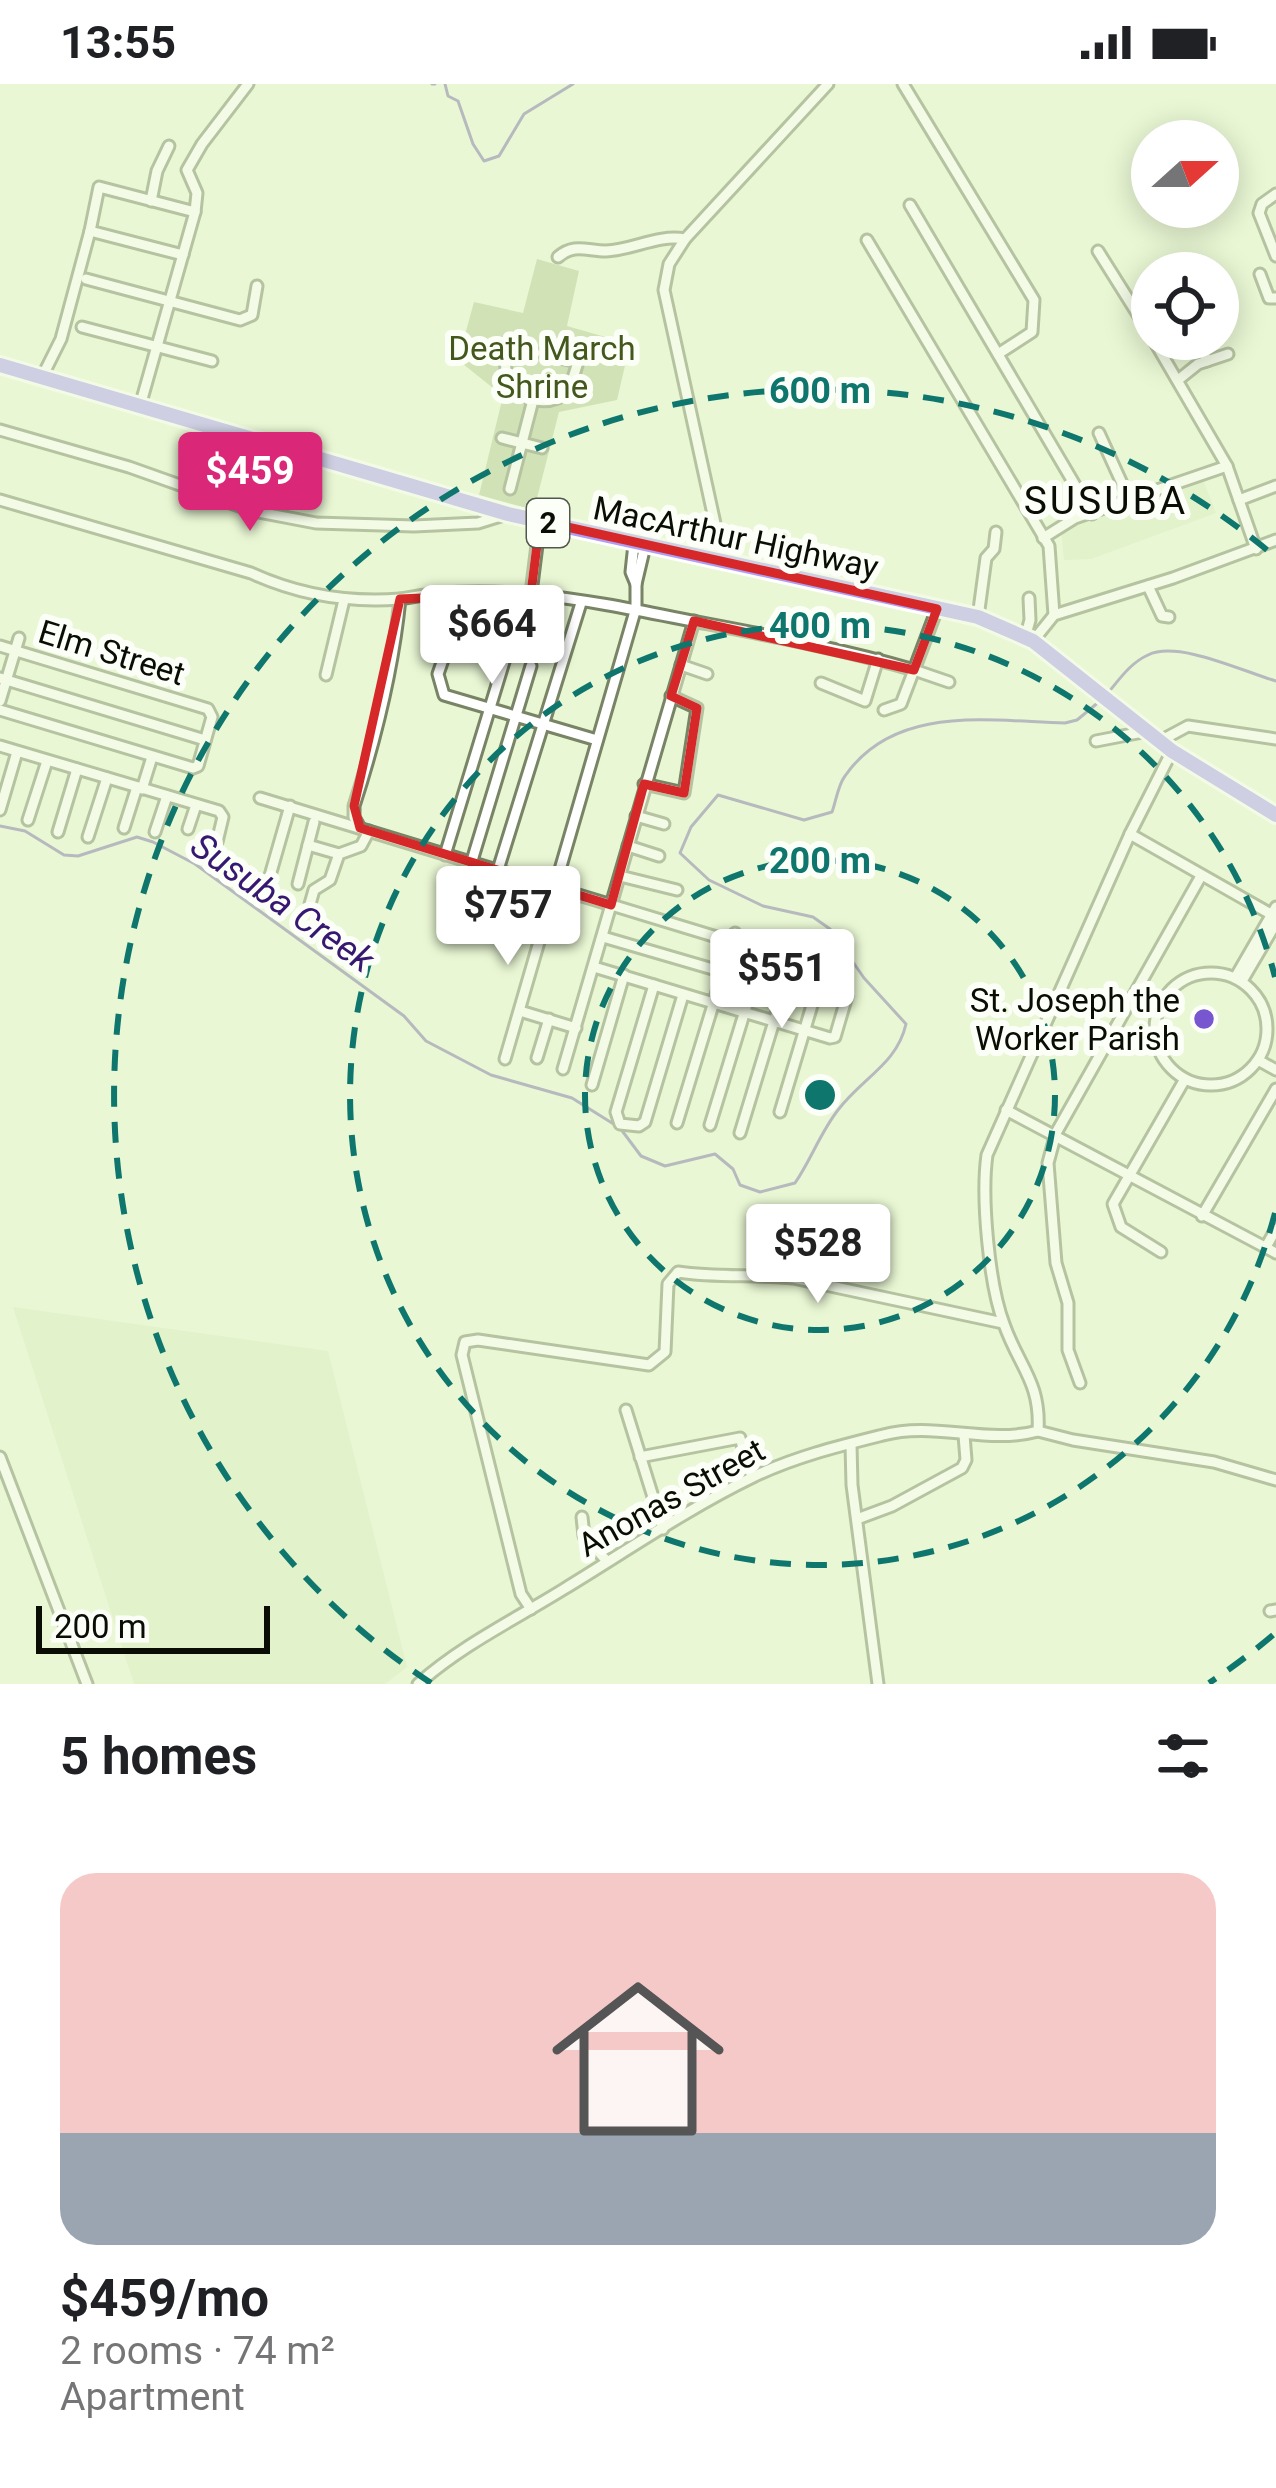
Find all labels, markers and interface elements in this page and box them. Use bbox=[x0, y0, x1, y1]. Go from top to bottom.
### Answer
text: 13:55 bbox=[60, 16, 176, 69]
north arrow bbox=[1131, 120, 1239, 228]
map controls bbox=[1131, 120, 1239, 360]
button: locate bbox=[1131, 252, 1239, 360]
park label: Death March Shrine bbox=[448, 329, 636, 406]
text: 600 m bbox=[769, 370, 871, 412]
pin: $459 bbox=[179, 432, 321, 534]
text: $459 bbox=[205, 448, 295, 494]
district label: SUSUBA bbox=[1024, 478, 1188, 524]
street label: MacArthur Highway bbox=[590, 488, 882, 587]
road number: 2 bbox=[527, 499, 569, 547]
pin: $664 bbox=[421, 585, 563, 687]
text: $664 bbox=[447, 601, 537, 647]
text: 400 m bbox=[769, 605, 871, 647]
street label: Elm Street bbox=[34, 612, 190, 693]
water label: Susuba Creek bbox=[183, 824, 383, 982]
text: 200 m bbox=[769, 840, 871, 882]
pin: $757 bbox=[437, 866, 579, 968]
text: $757 bbox=[463, 882, 553, 928]
pin: $551 bbox=[711, 929, 853, 1031]
text: $551 bbox=[737, 945, 827, 991]
place label: St. Joseph the Worker Parish bbox=[970, 981, 1180, 1058]
marker: St. Joseph the Worker Parish bbox=[1191, 1006, 1217, 1032]
centre of rings bbox=[799, 1074, 841, 1116]
pin: $528 bbox=[747, 1204, 889, 1306]
text: $528 bbox=[773, 1220, 863, 1266]
street label: Anonas Street bbox=[571, 1430, 771, 1565]
scale bar bbox=[36, 1600, 270, 1653]
text: 200 m bbox=[54, 1607, 147, 1646]
icon: filters bbox=[1150, 1723, 1216, 1789]
text: 5 homes bbox=[60, 1727, 257, 1786]
icon: home bbox=[530, 1951, 746, 2167]
text: $459/mo bbox=[60, 2269, 269, 2328]
text: 2 rooms · 74 m² bbox=[60, 2328, 335, 2374]
text: Apartment bbox=[60, 2374, 245, 2420]

